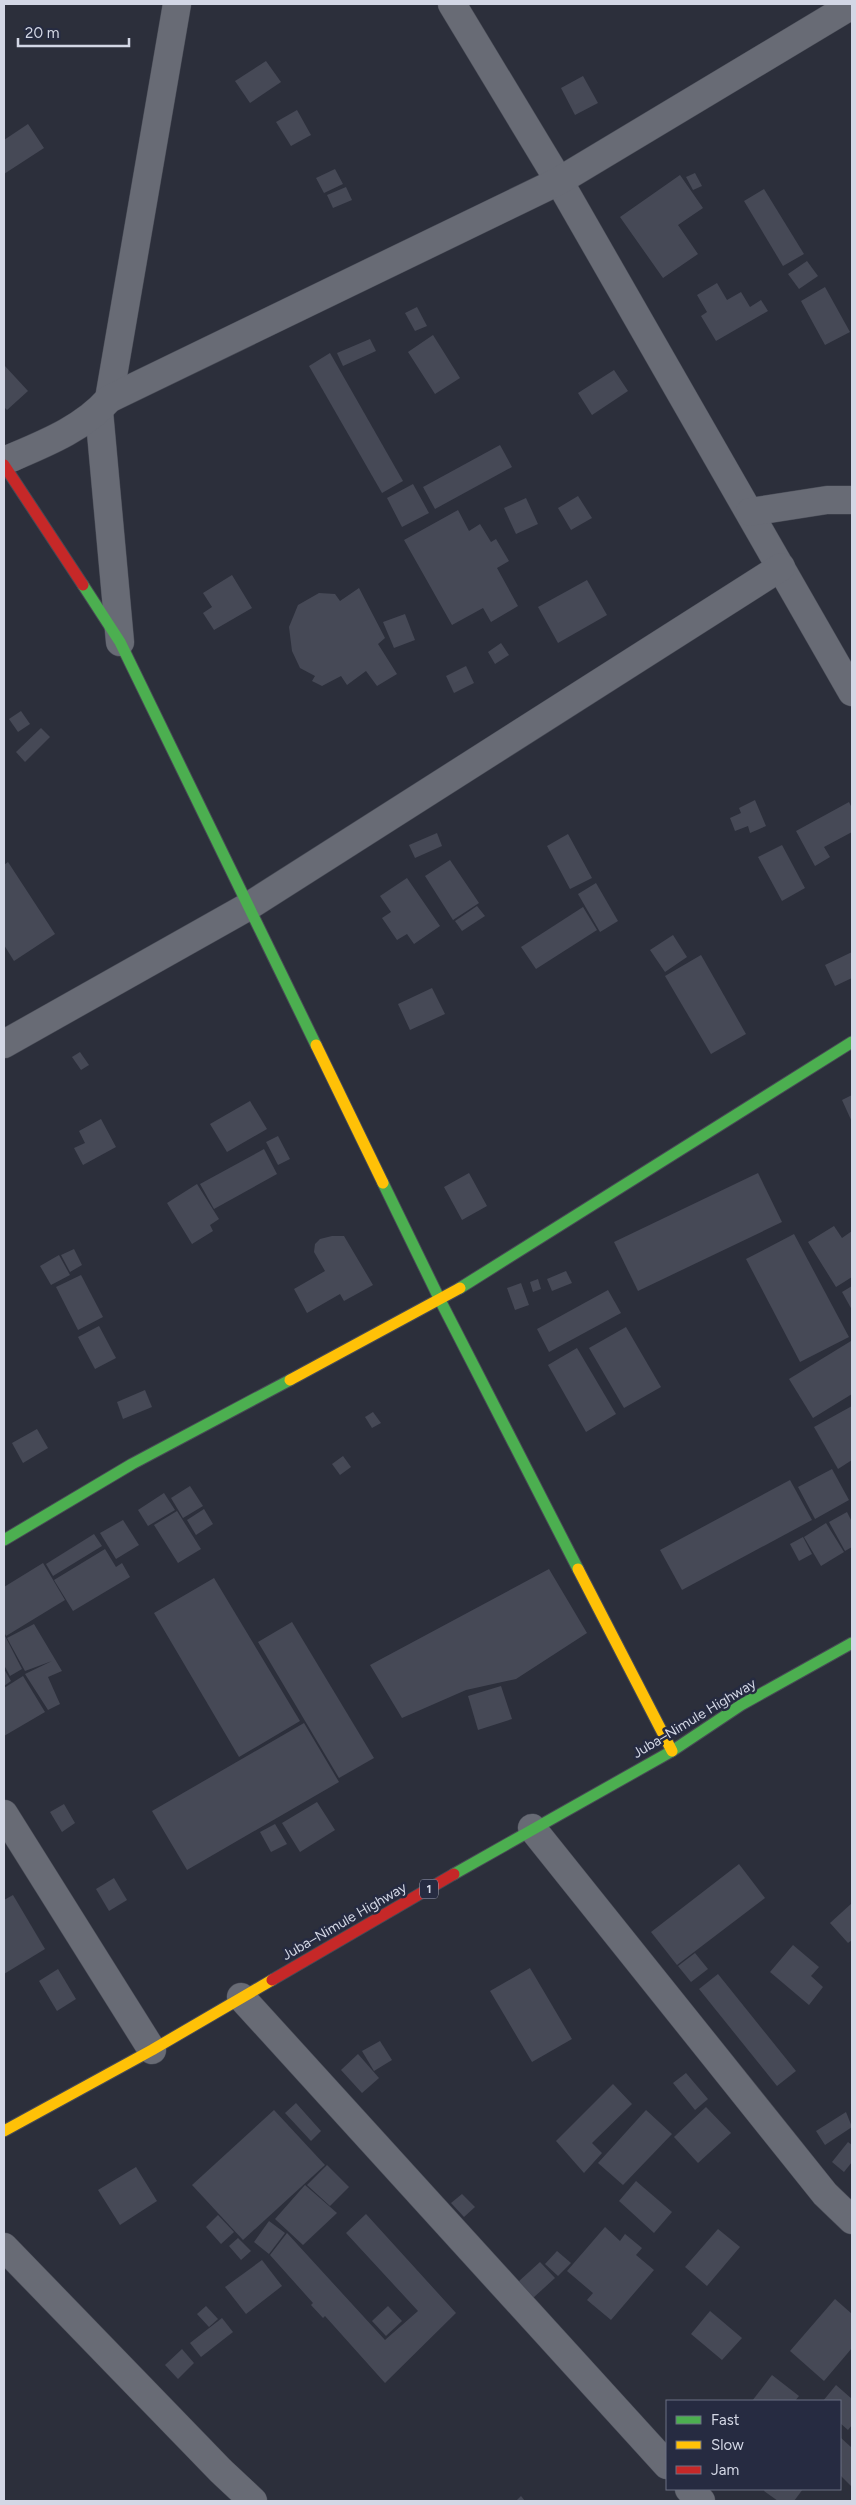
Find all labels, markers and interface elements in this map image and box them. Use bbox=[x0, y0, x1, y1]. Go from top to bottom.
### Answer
scale bar bbox=[18, 15, 129, 47]
text: 20 m bbox=[25, 24, 59, 42]
street label: Juba–Nimule Highway bbox=[629, 1675, 760, 1762]
street label: Juba–Nimule Highway bbox=[279, 1879, 410, 1964]
road number: 1 bbox=[420, 1880, 438, 1898]
legend bbox=[666, 2400, 841, 2490]
text: Fast bbox=[711, 2411, 740, 2429]
text: Slow bbox=[711, 2436, 744, 2454]
text: Jam bbox=[711, 2461, 739, 2479]

